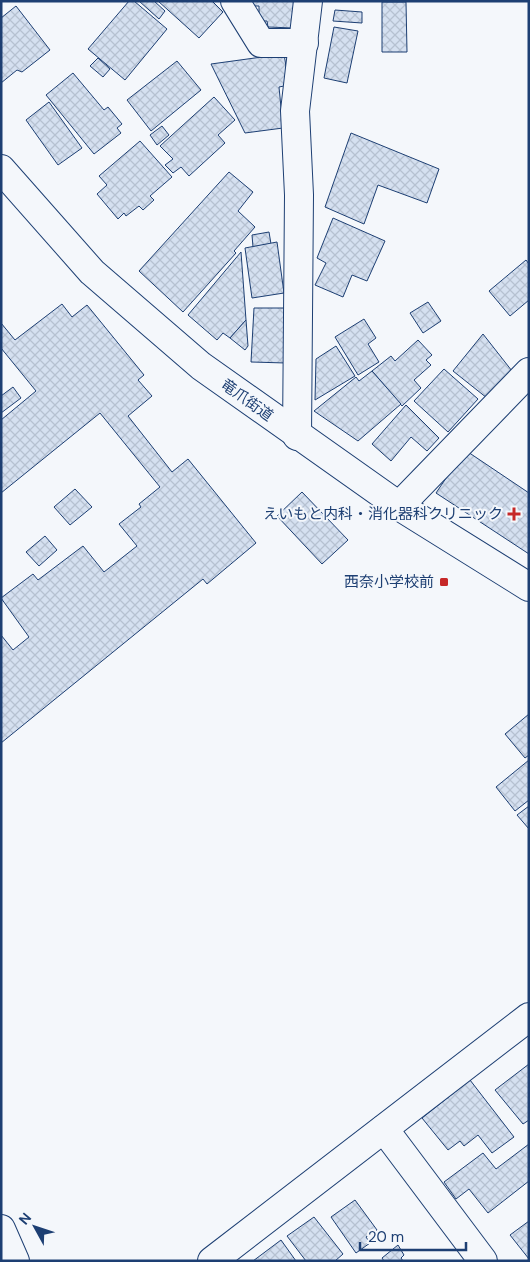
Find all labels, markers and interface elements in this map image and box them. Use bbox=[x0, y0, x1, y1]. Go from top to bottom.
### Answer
street label: 竜爪街道 bbox=[217, 374, 277, 426]
place label: えいもと内科・消化器科クリニック bbox=[263, 504, 503, 524]
marker: えいもと内科・消化器科クリニック bbox=[507, 507, 521, 521]
place label: 西奈小学校前 bbox=[344, 572, 434, 592]
marker: 西奈小学校前 bbox=[438, 576, 450, 588]
north arrow bbox=[10, 1202, 60, 1252]
text: N bbox=[15, 1209, 35, 1228]
scale bar bbox=[360, 1220, 466, 1252]
text: 20 m bbox=[368, 1227, 404, 1247]

